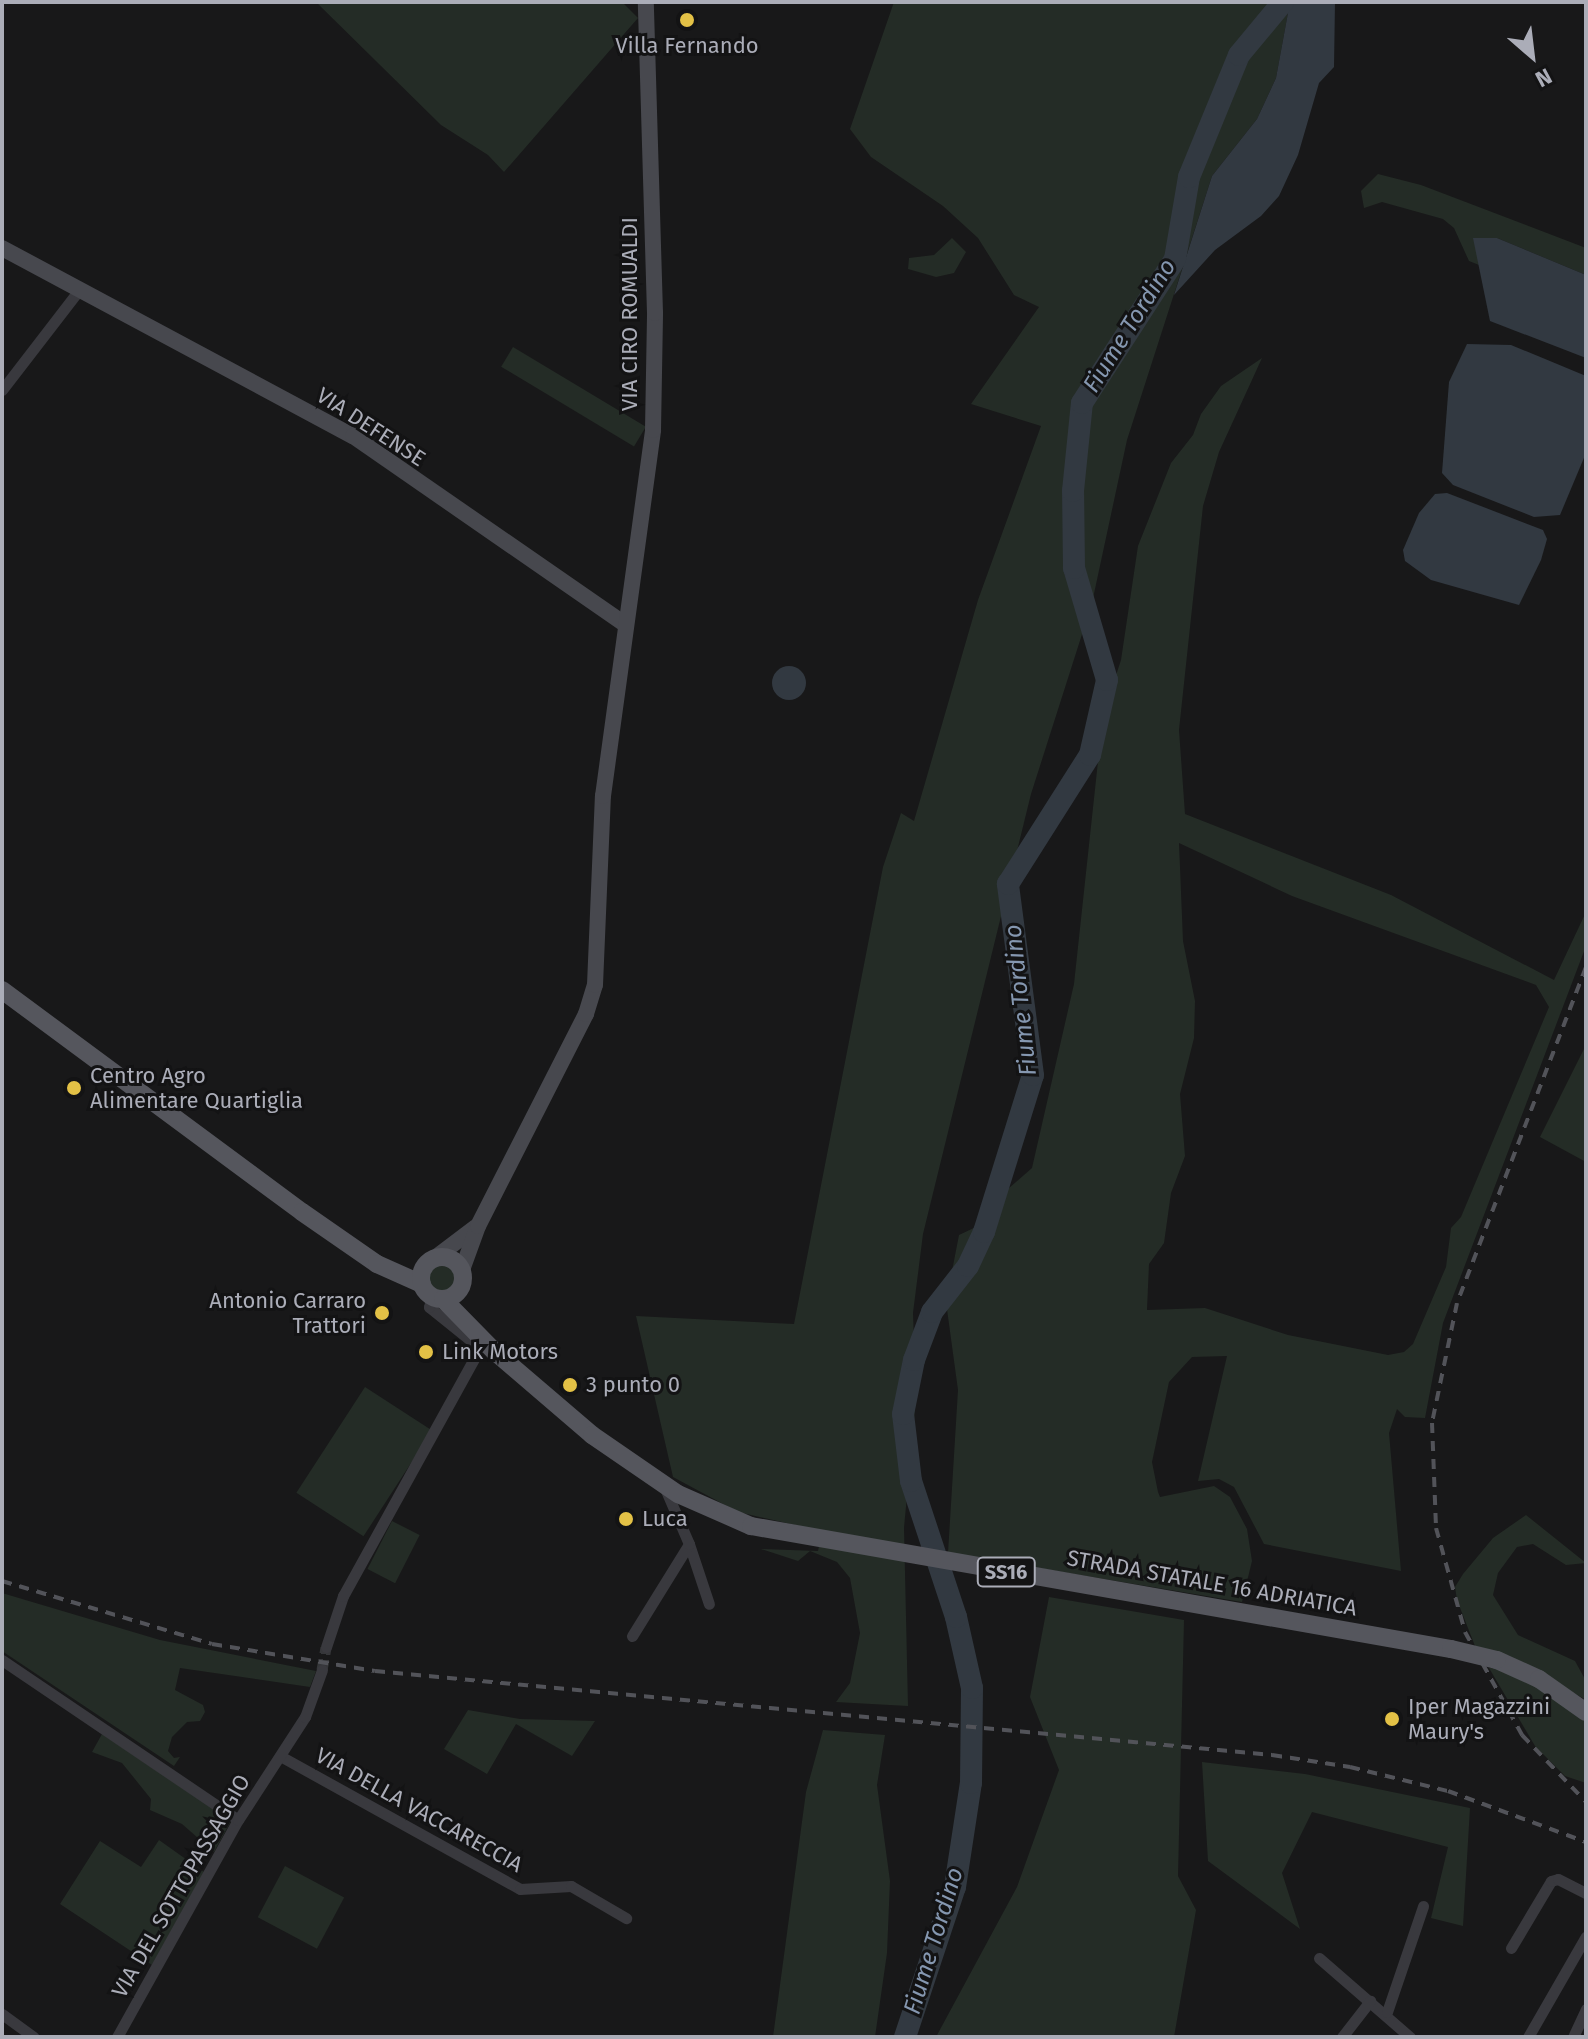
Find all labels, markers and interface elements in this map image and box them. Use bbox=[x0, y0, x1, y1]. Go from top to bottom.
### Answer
marker: Villa Fernando bbox=[678, 11, 696, 29]
north arrow bbox=[1492, 16, 1572, 96]
place label: Villa Fernando bbox=[615, 33, 759, 59]
text: N bbox=[1531, 62, 1556, 93]
street label: VIA CIRO ROMUALDI bbox=[617, 217, 643, 411]
water label: Fiume Tordino bbox=[1077, 254, 1183, 398]
street label: VIA DEFENSE bbox=[312, 382, 430, 472]
water label: Fiume Tordino bbox=[999, 923, 1043, 1077]
place label: Centro Agro Alimentare Quartiglia bbox=[90, 1062, 303, 1114]
marker: Centro Agro Alimentare Quartiglia bbox=[65, 1079, 83, 1097]
place label: Antonio Carraro Trattori bbox=[209, 1287, 366, 1338]
marker: Antonio Carraro Trattori bbox=[373, 1304, 391, 1322]
place label: Link Motors bbox=[442, 1339, 558, 1365]
marker: Link Motors bbox=[417, 1343, 435, 1361]
place label: 3 punto 0 bbox=[586, 1372, 680, 1398]
marker: 3 punto 0 bbox=[561, 1376, 579, 1394]
place label: Luca bbox=[642, 1506, 688, 1532]
marker: Luca bbox=[617, 1510, 635, 1528]
street label: STRADA STATALE 16 ADRIATICA bbox=[1065, 1544, 1359, 1622]
road number: SS16 bbox=[976, 1556, 1036, 1588]
place label: Iper Magazzini Maury's bbox=[1408, 1693, 1550, 1744]
marker: Iper Magazzini Maury's bbox=[1383, 1710, 1401, 1728]
street label: VIA DELLA VACCARECCIA bbox=[311, 1742, 527, 1878]
street label: VIA DEL SOTTOPASSAGGIO bbox=[106, 1770, 256, 2002]
water label: Fiume Tordino bbox=[898, 1864, 970, 2018]

